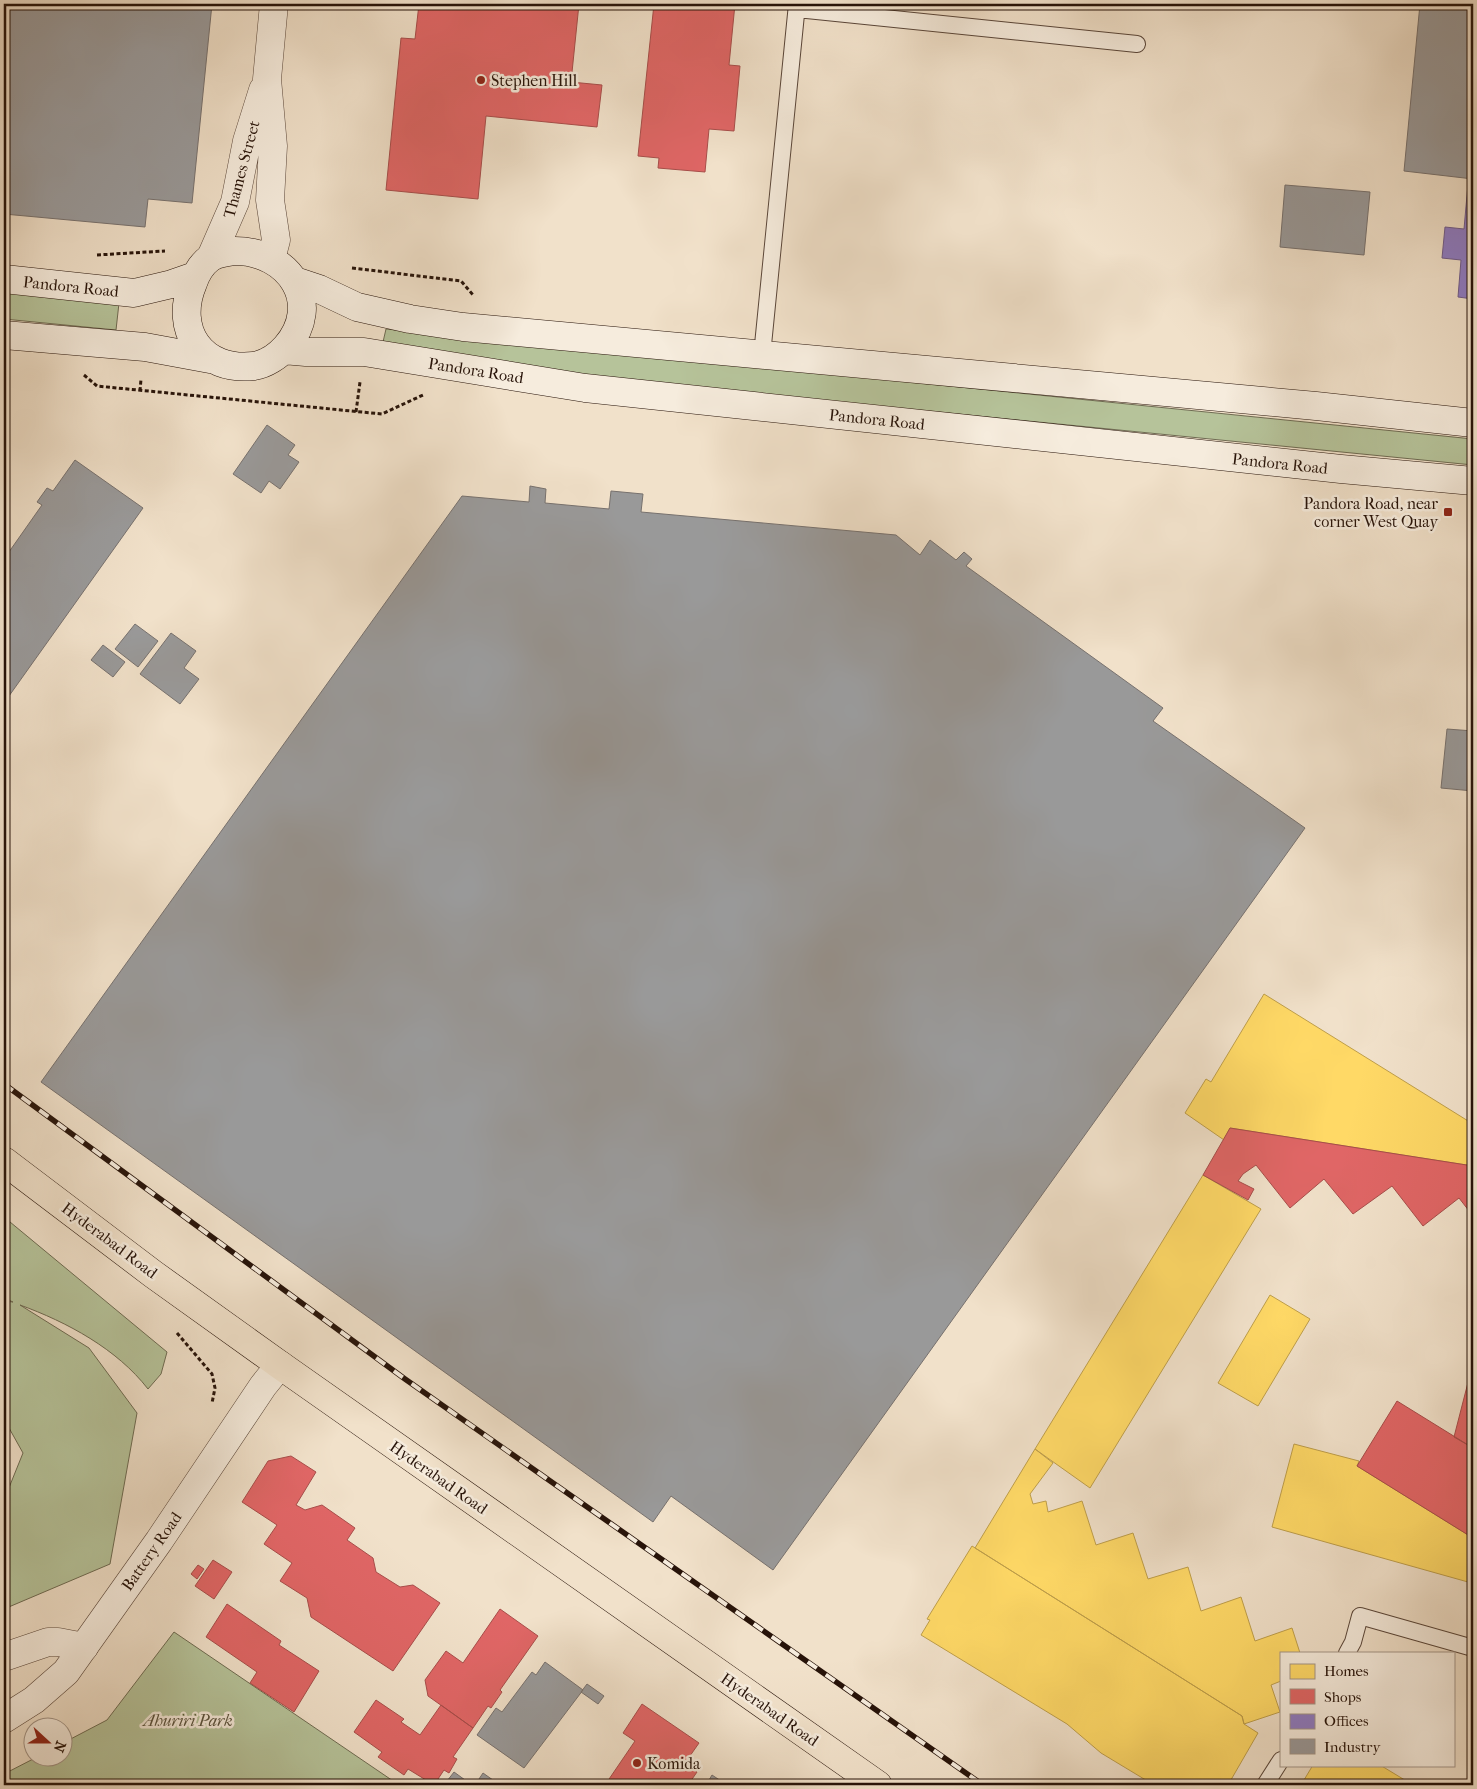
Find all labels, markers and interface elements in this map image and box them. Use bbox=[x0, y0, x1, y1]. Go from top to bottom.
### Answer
place label: Stephen Hill bbox=[491, 71, 578, 90]
marker: Stephen Hill bbox=[475, 74, 487, 86]
street label: Thames Street bbox=[219, 118, 264, 220]
street label: Pandora Road bbox=[22, 272, 120, 301]
street label: Pandora Road bbox=[427, 354, 525, 387]
street label: Pandora Road bbox=[828, 405, 926, 434]
street label: Pandora Road bbox=[1231, 449, 1329, 478]
place label: Pandora Road, near corner West Quay bbox=[1303, 494, 1438, 531]
marker: Pandora Road, near corner West Quay bbox=[1442, 506, 1454, 518]
street label: Hyderabad Road bbox=[58, 1198, 161, 1283]
street label: Hyderabad Road bbox=[386, 1437, 491, 1518]
street label: Battery Road bbox=[117, 1508, 186, 1594]
legend bbox=[1280, 1652, 1454, 1766]
text: Homes bbox=[1324, 1662, 1369, 1680]
street label: Hyderabad Road bbox=[717, 1669, 822, 1750]
text: Shops bbox=[1324, 1688, 1362, 1706]
park label: Ahuriri Park bbox=[141, 1711, 233, 1730]
text: Offices bbox=[1324, 1712, 1369, 1730]
north arrow bbox=[22, 1716, 72, 1766]
text: N bbox=[50, 1738, 70, 1755]
text: Industry bbox=[1324, 1738, 1381, 1756]
place label: Komida bbox=[647, 1754, 701, 1773]
marker: Komida bbox=[631, 1757, 643, 1769]

